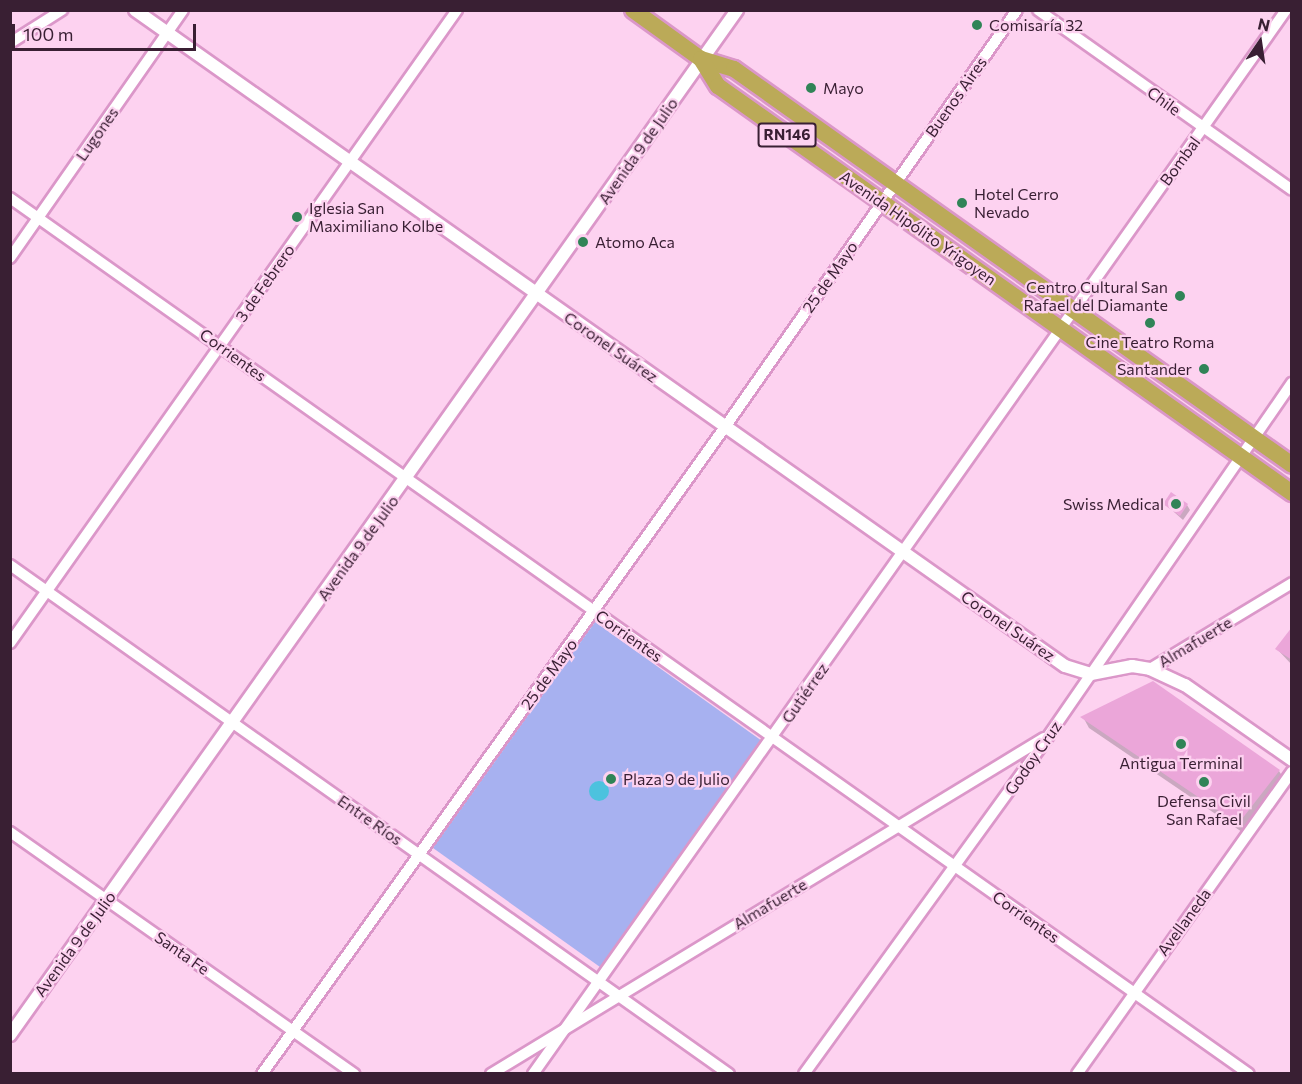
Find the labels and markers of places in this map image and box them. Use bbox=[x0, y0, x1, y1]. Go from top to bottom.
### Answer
place label: Comisaría 32 bbox=[989, 15, 1083, 35]
marker: Comisaría 32 bbox=[970, 18, 984, 32]
place label: Mayo bbox=[823, 78, 864, 98]
marker: Mayo bbox=[804, 81, 818, 95]
place label: Hotel Cerro Nevado bbox=[974, 184, 1059, 222]
marker: Hotel Cerro Nevado bbox=[955, 196, 969, 210]
place label: Iglesia San Maximiliano Kolbe bbox=[309, 198, 443, 236]
marker: Iglesia San Maximiliano Kolbe bbox=[290, 210, 304, 224]
place label: Atomo Aca bbox=[595, 232, 675, 252]
marker: Atomo Aca bbox=[576, 235, 590, 249]
place label: Centro Cultural San Rafael del Diamante bbox=[1023, 277, 1168, 315]
marker: Centro Cultural San Rafael del Diamante bbox=[1173, 289, 1187, 303]
marker: Cine Teatro Roma bbox=[1143, 316, 1157, 330]
place label: Cine Teatro Roma bbox=[1086, 332, 1214, 352]
place label: Santander bbox=[1117, 359, 1192, 379]
marker: Santander bbox=[1197, 362, 1211, 376]
place label: Swiss Medical bbox=[1063, 494, 1164, 514]
marker: Swiss Medical bbox=[1169, 497, 1183, 511]
marker: Antigua Terminal bbox=[1174, 737, 1188, 751]
place label: Antigua Terminal bbox=[1119, 753, 1243, 773]
place label: Plaza 9 de Julio bbox=[623, 769, 730, 789]
marker: Plaza 9 de Julio bbox=[604, 772, 618, 786]
marker: Defensa Civil San Rafael bbox=[1197, 775, 1211, 789]
place label: Defensa Civil San Rafael bbox=[1157, 791, 1251, 829]

